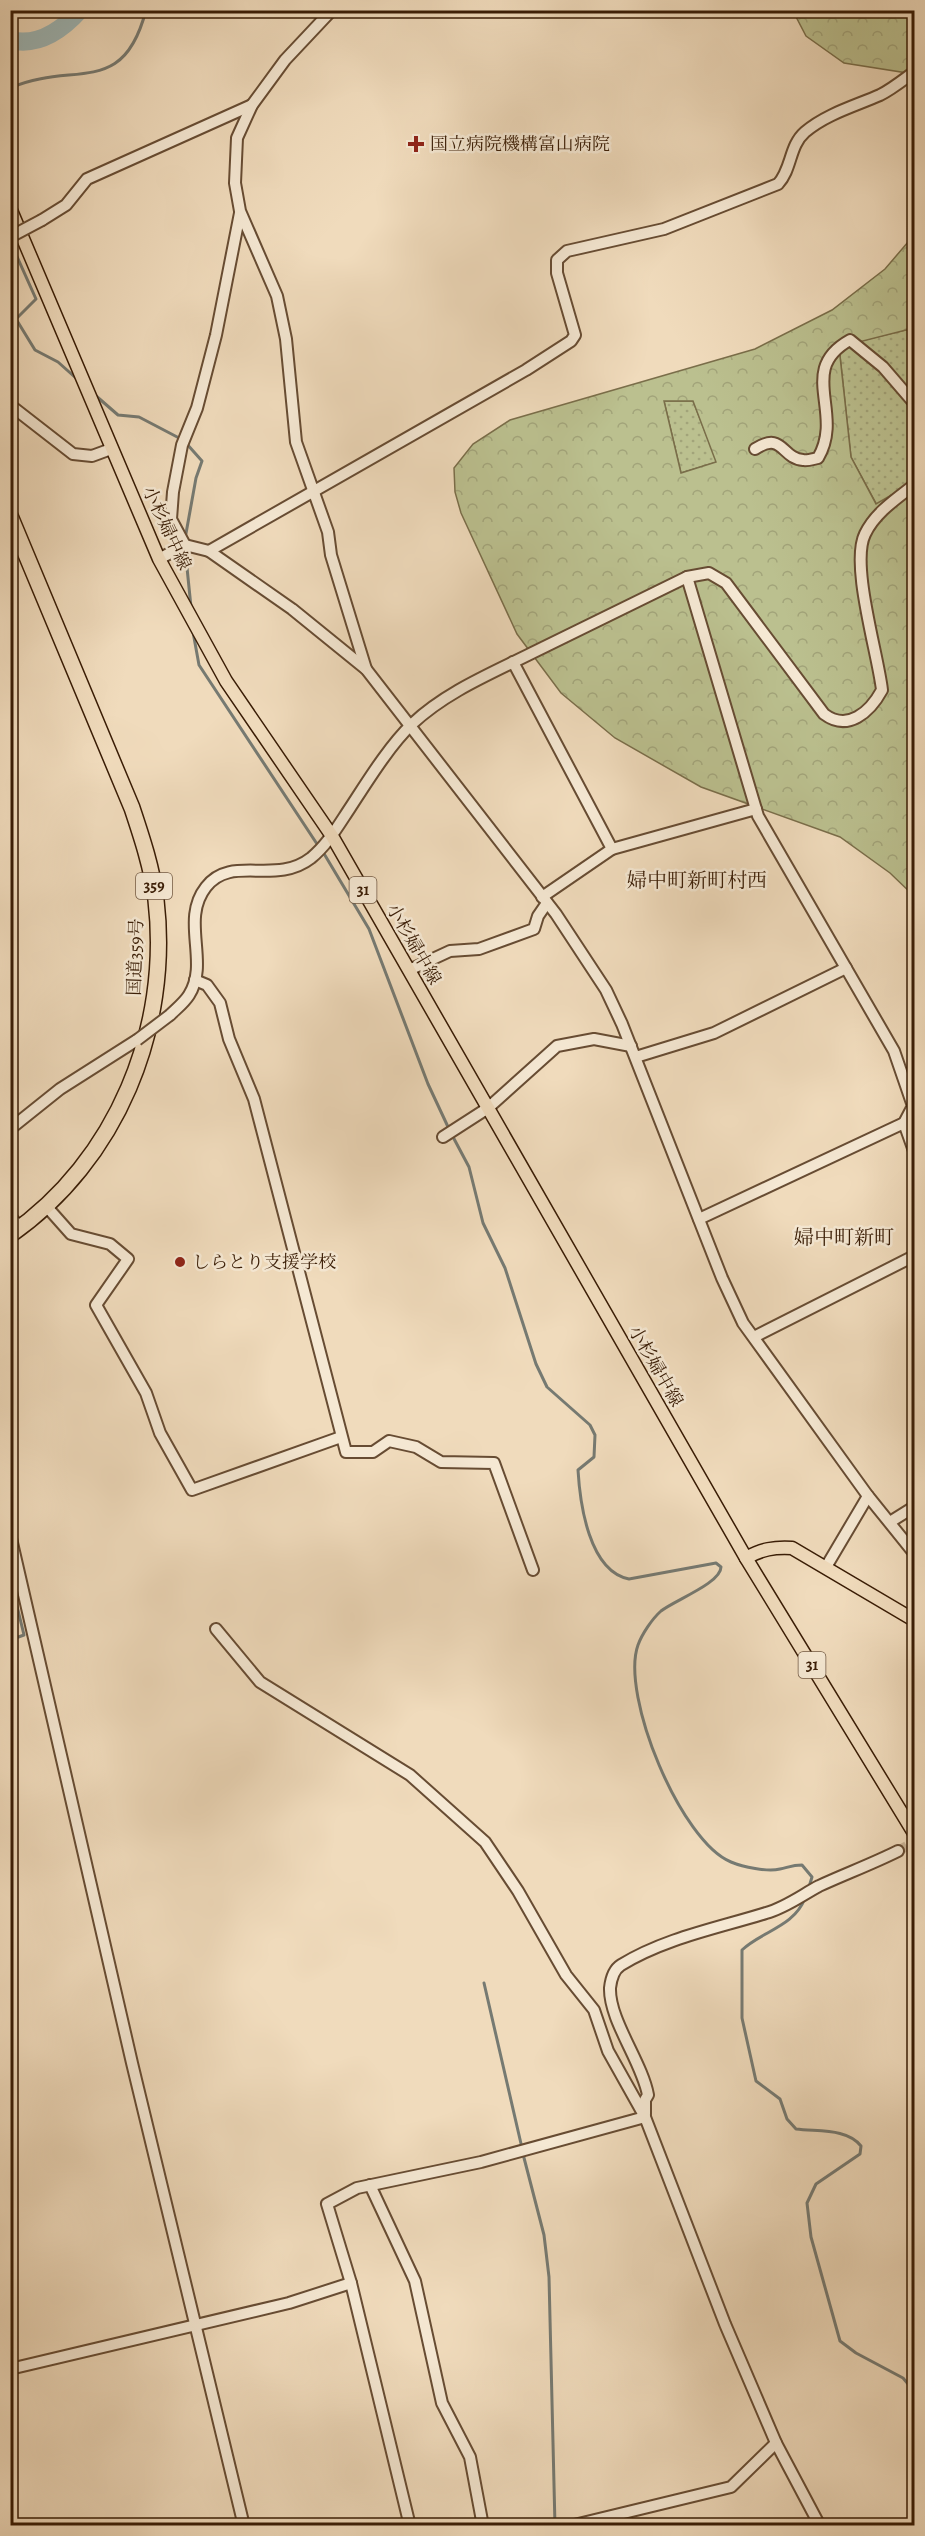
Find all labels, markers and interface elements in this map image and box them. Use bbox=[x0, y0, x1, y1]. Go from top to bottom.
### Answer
place label: 国立病院機構富山病院 bbox=[430, 132, 610, 156]
marker: 国立病院機構富山病院 bbox=[407, 135, 425, 153]
street label: 小杉婦中線 bbox=[137, 482, 197, 574]
district label: 婦中町新町村西 bbox=[627, 867, 767, 894]
road number: 359 bbox=[136, 873, 172, 899]
road number: 31 bbox=[350, 877, 376, 903]
street label: 小杉婦中線 bbox=[381, 899, 447, 989]
street label: 国道359号 bbox=[122, 918, 148, 996]
district label: 婦中町新町 bbox=[794, 1224, 894, 1251]
place label: しらとり支援学校 bbox=[192, 1250, 336, 1274]
marker: しらとり支援学校 bbox=[173, 1255, 187, 1269]
street label: 小杉婦中線 bbox=[623, 1321, 689, 1411]
road number: 31 bbox=[798, 1652, 826, 1678]

